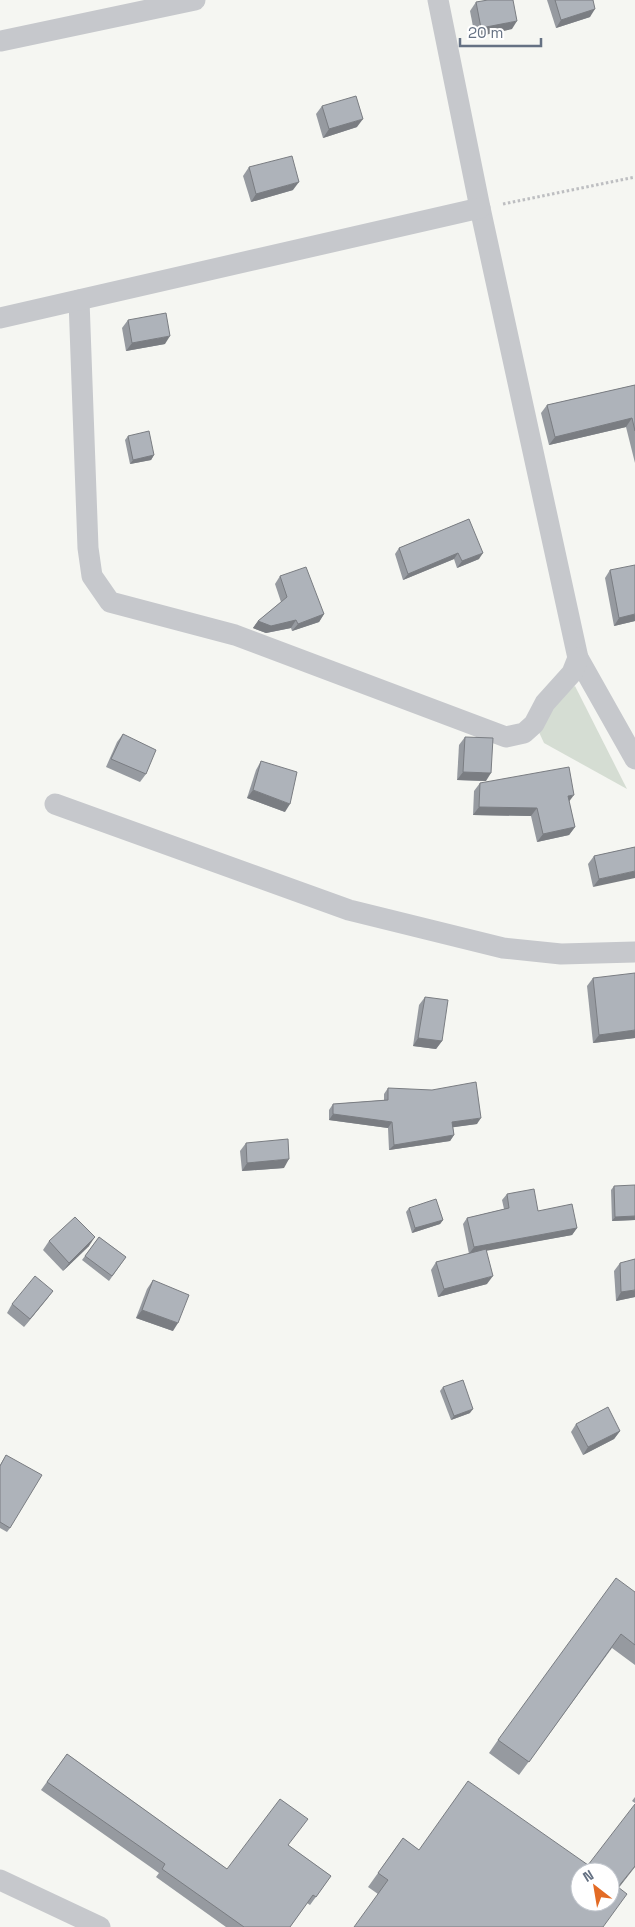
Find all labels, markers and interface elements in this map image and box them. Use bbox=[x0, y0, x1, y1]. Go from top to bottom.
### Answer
scale bar bbox=[460, 15, 541, 47]
text: 20 m bbox=[468, 23, 503, 42]
north arrow bbox=[570, 1862, 620, 1912]
text: N bbox=[580, 1866, 597, 1886]

